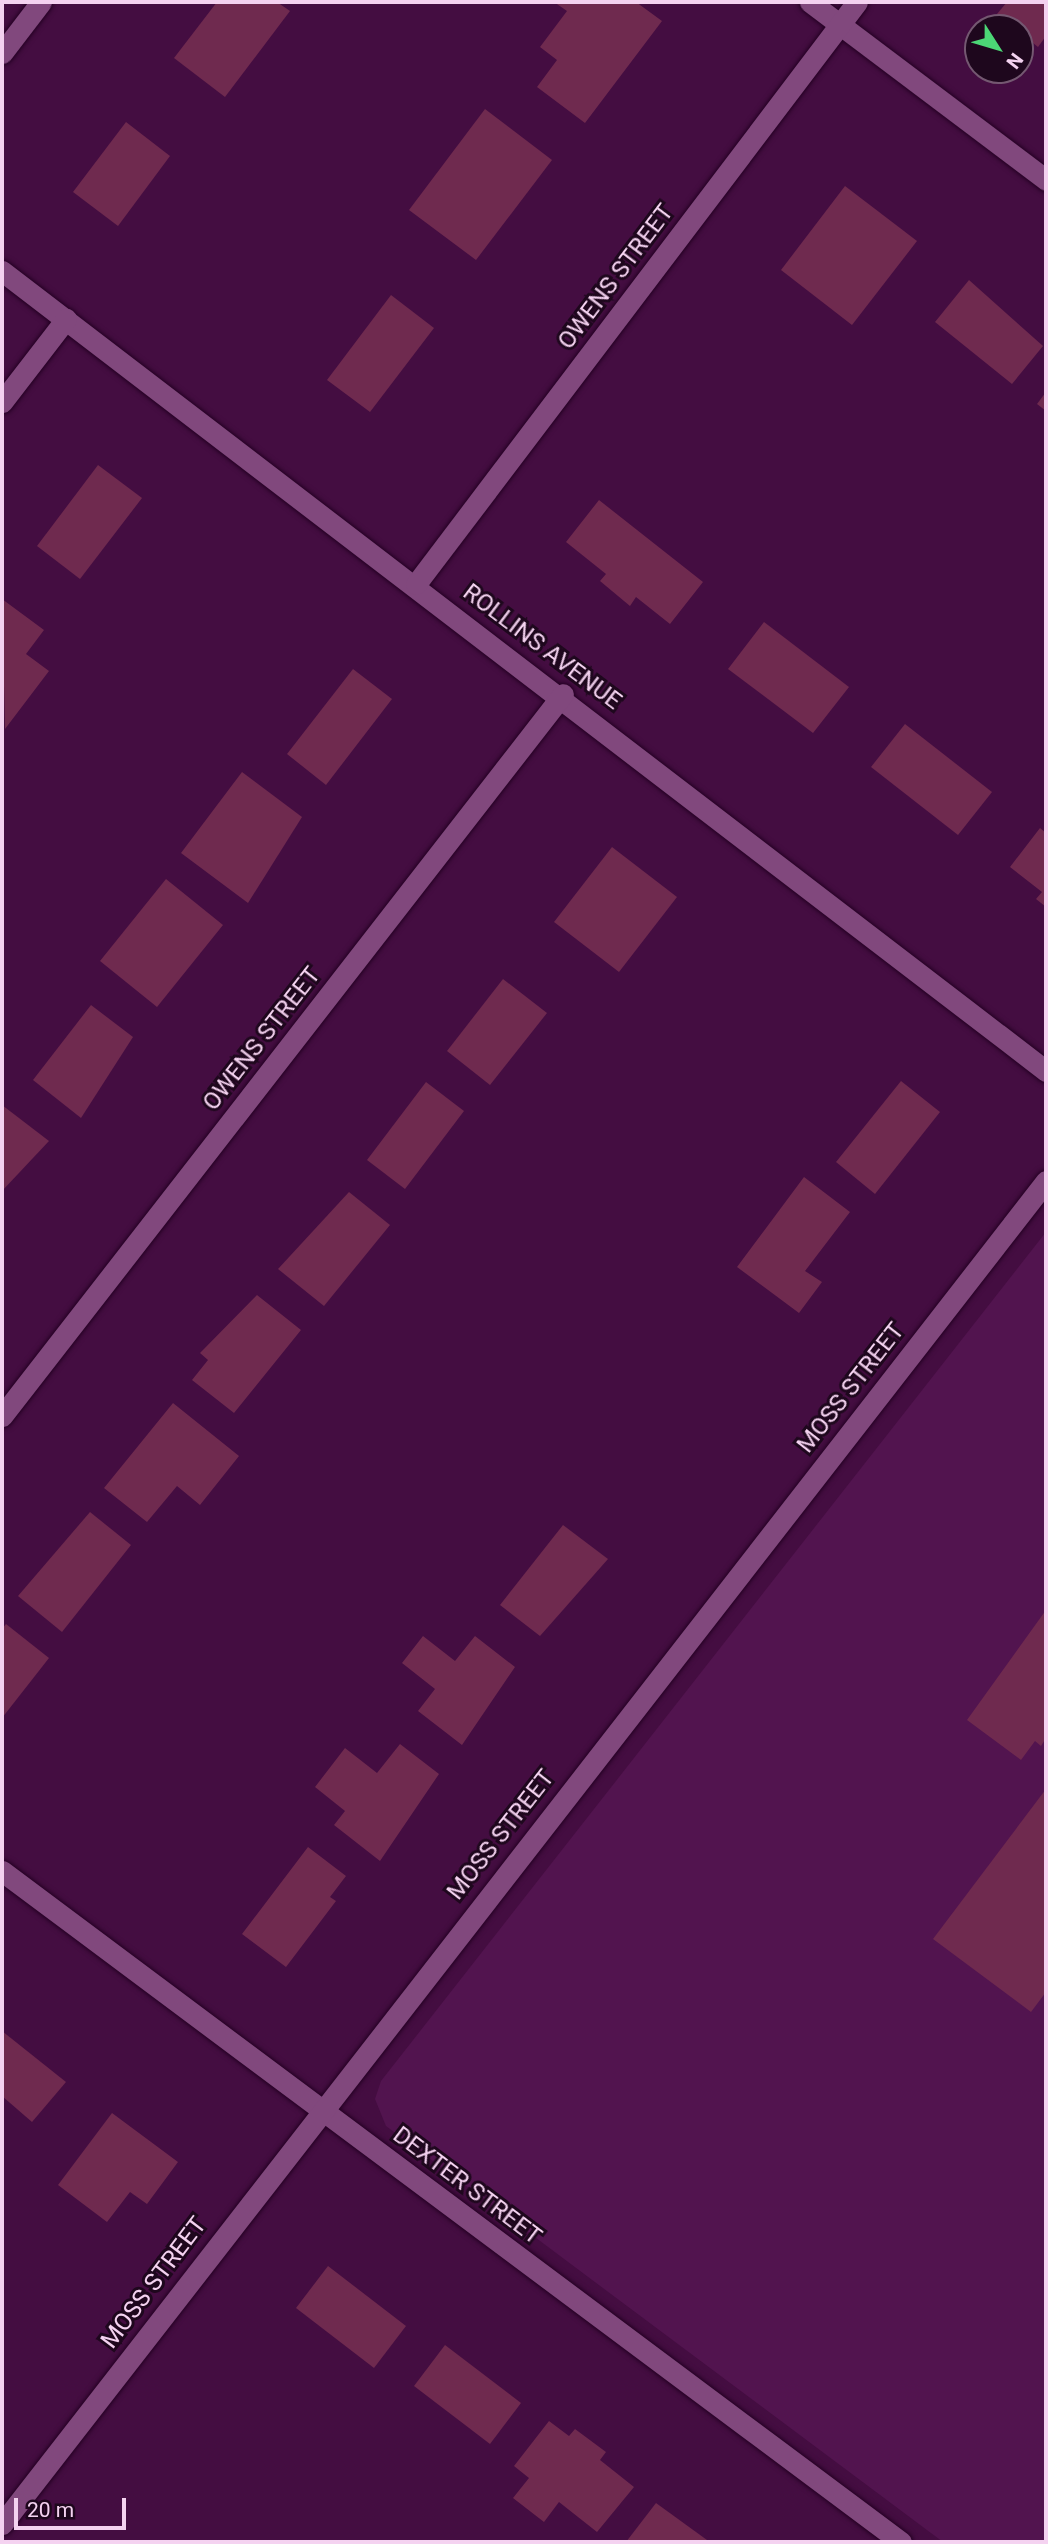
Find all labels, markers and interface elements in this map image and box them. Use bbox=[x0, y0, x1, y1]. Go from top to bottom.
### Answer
north arrow bbox=[964, 14, 1034, 84]
text: N bbox=[1001, 48, 1028, 73]
street label: OWENS STREET bbox=[552, 199, 680, 355]
street label: ROLLINS AVENUE bbox=[457, 578, 627, 716]
street label: OWENS STREET bbox=[197, 962, 327, 1116]
street label: MOSS STREET bbox=[791, 1317, 911, 1459]
street label: MOSS STREET bbox=[441, 1764, 561, 1906]
street label: DEXTER STREET bbox=[387, 2121, 547, 2251]
street label: MOSS STREET bbox=[95, 2212, 213, 2354]
scale bar bbox=[18, 2484, 130, 2528]
text: 20 m bbox=[27, 2498, 74, 2522]

